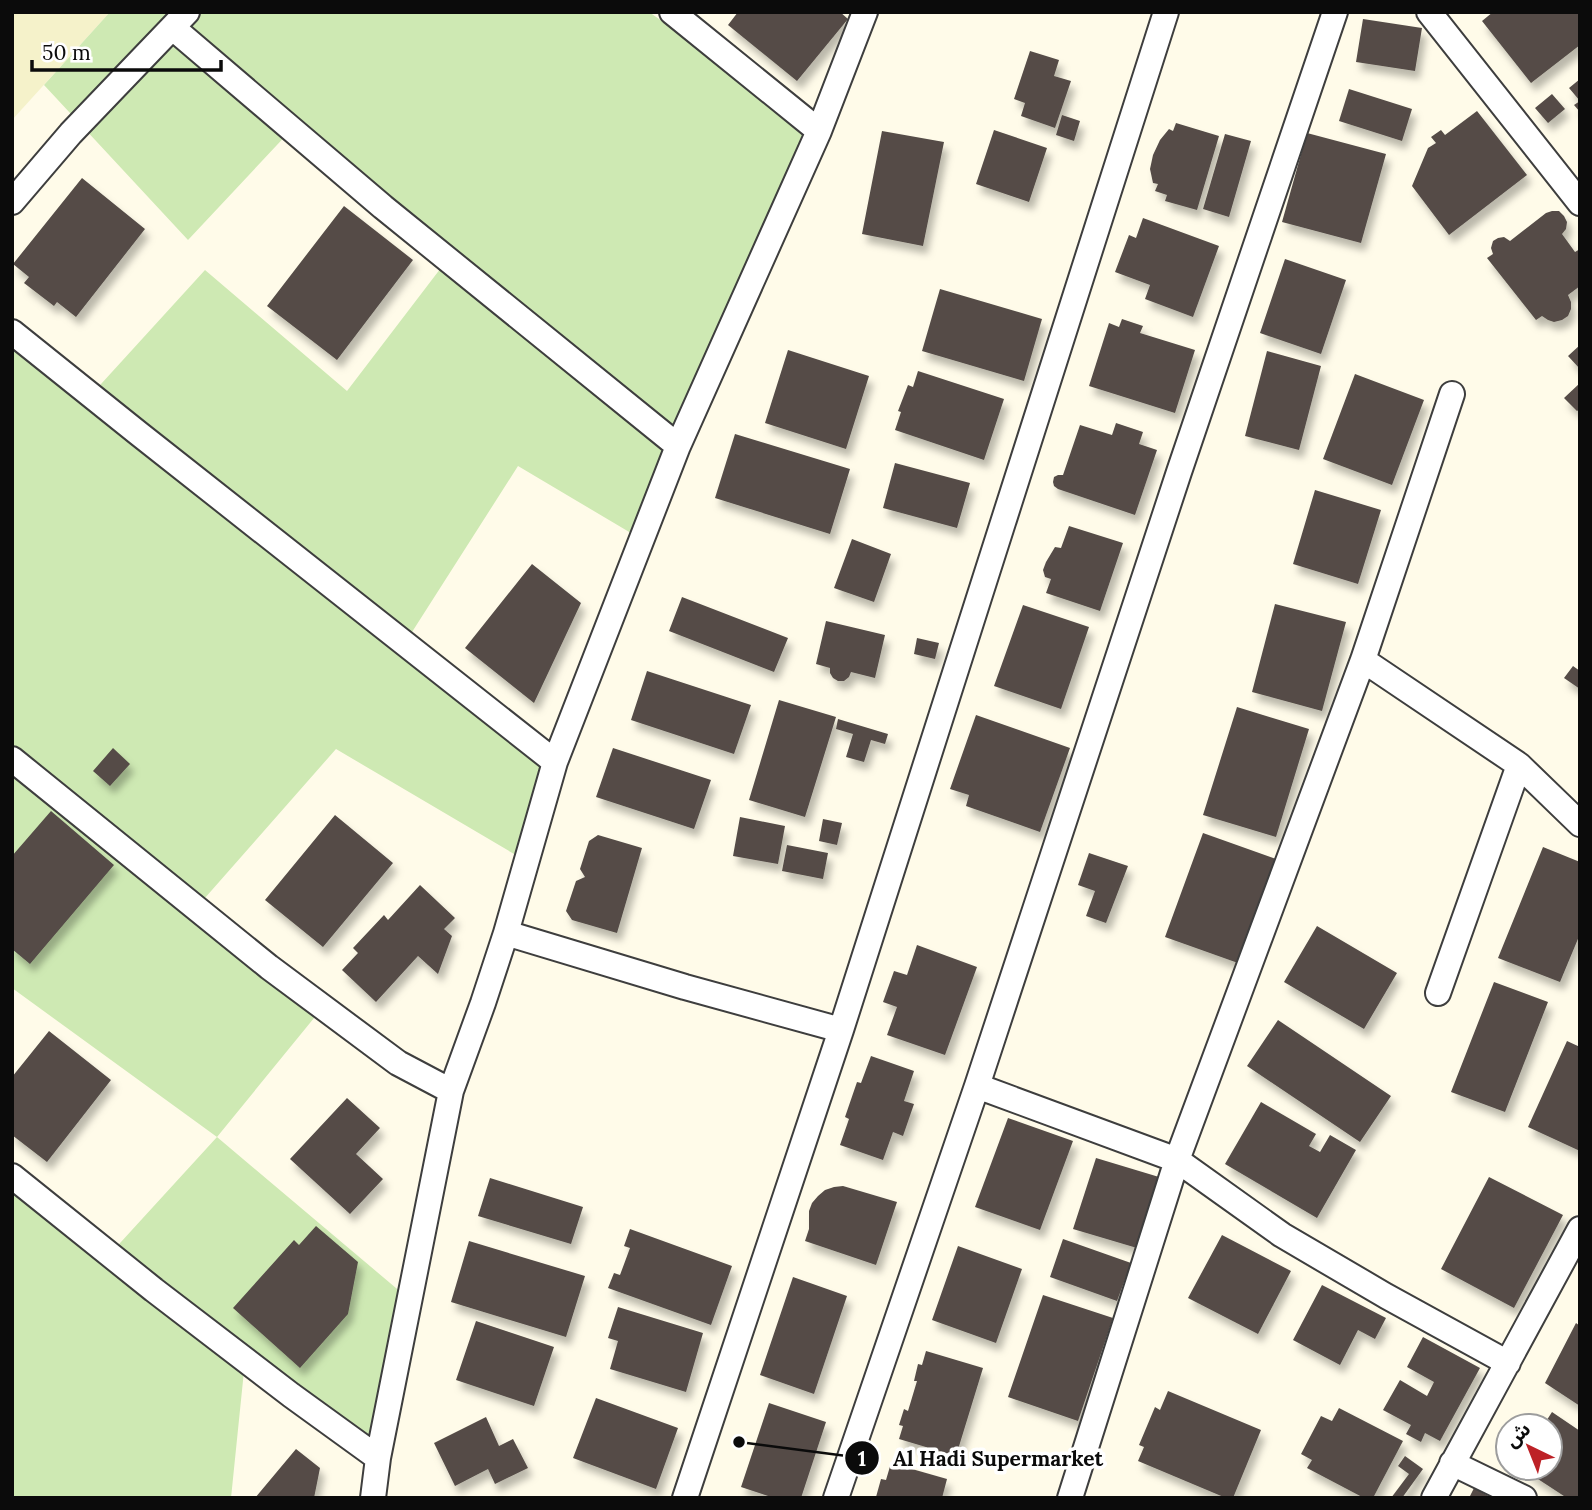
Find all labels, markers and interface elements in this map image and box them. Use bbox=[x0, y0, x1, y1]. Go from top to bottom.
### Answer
scale bar bbox=[32, 28, 220, 72]
text: 50 m bbox=[42, 39, 91, 66]
north arrow bbox=[1494, 1412, 1564, 1482]
text: ش bbox=[1500, 1417, 1535, 1452]
callout: Al Hadi Supermarket bbox=[844, 1437, 1117, 1479]
text: 1 bbox=[858, 1445, 866, 1472]
text: Al Hadi Supermarket bbox=[893, 1445, 1103, 1472]

